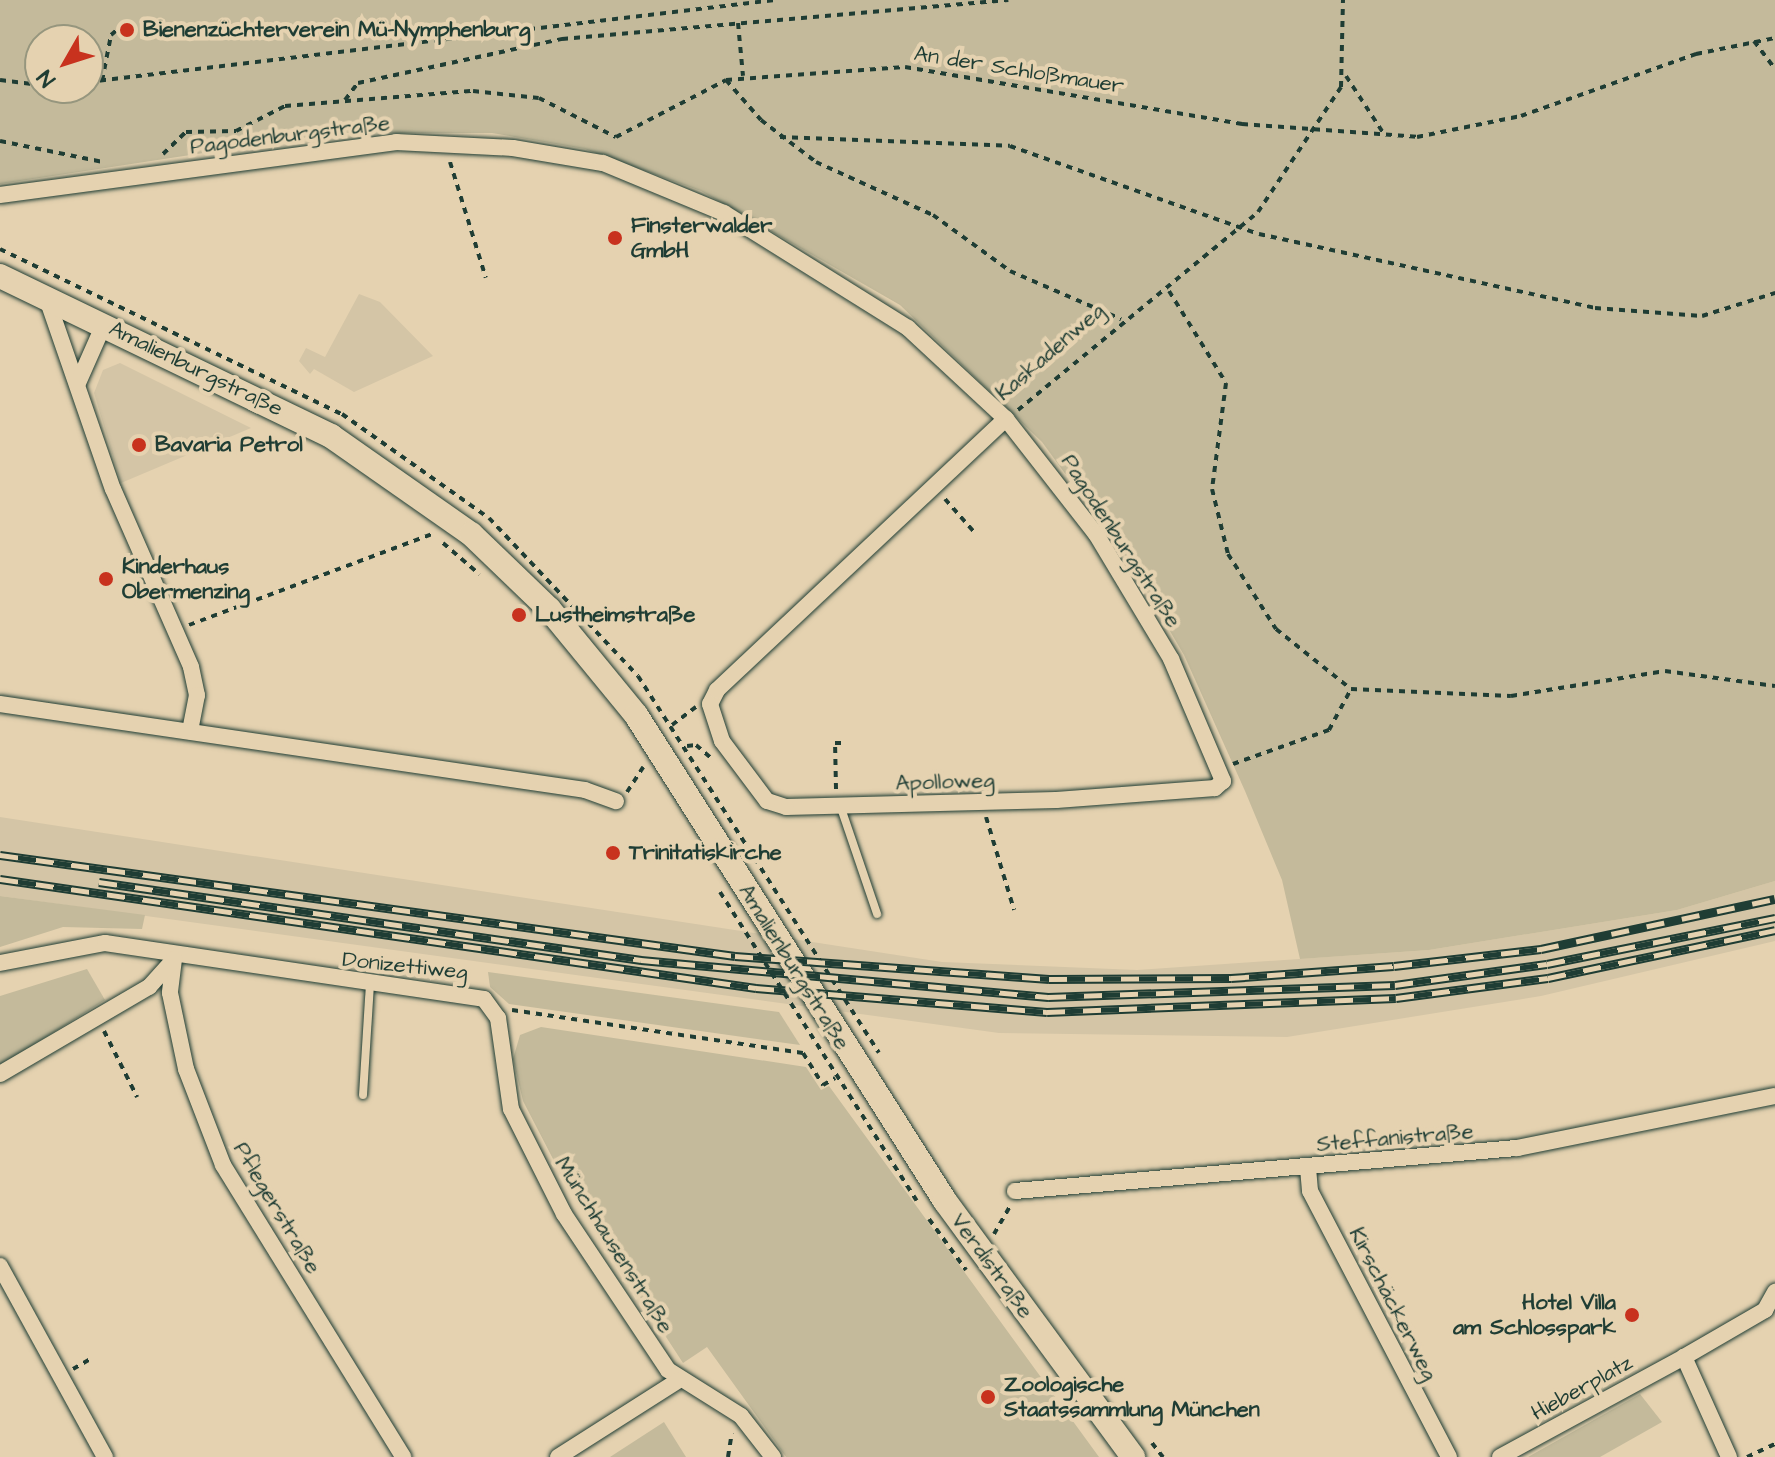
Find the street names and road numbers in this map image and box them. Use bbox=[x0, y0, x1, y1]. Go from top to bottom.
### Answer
street label: An der Schloßmauer bbox=[912, 40, 1126, 100]
street label: Pagodenburgstraße bbox=[189, 110, 391, 160]
street label: Kaskadenweg bbox=[990, 298, 1110, 406]
street label: Amalienburgstraße bbox=[105, 316, 287, 422]
street label: Pagodenburgstraße bbox=[1055, 450, 1187, 632]
street label: Apolloweg bbox=[895, 767, 995, 797]
street label: Amalienburgstraße bbox=[732, 879, 856, 1055]
street label: Donizettiweg bbox=[341, 946, 469, 986]
street label: Steffanistraße bbox=[1315, 1118, 1475, 1158]
street label: Pflegerstraße bbox=[227, 1137, 327, 1279]
street label: Münchhausenstraße bbox=[549, 1152, 679, 1338]
street label: Verdistraße bbox=[945, 1208, 1039, 1324]
street label: Kirschäckerweg bbox=[1343, 1223, 1443, 1385]
street label: Hieberplatz bbox=[1527, 1349, 1637, 1427]

